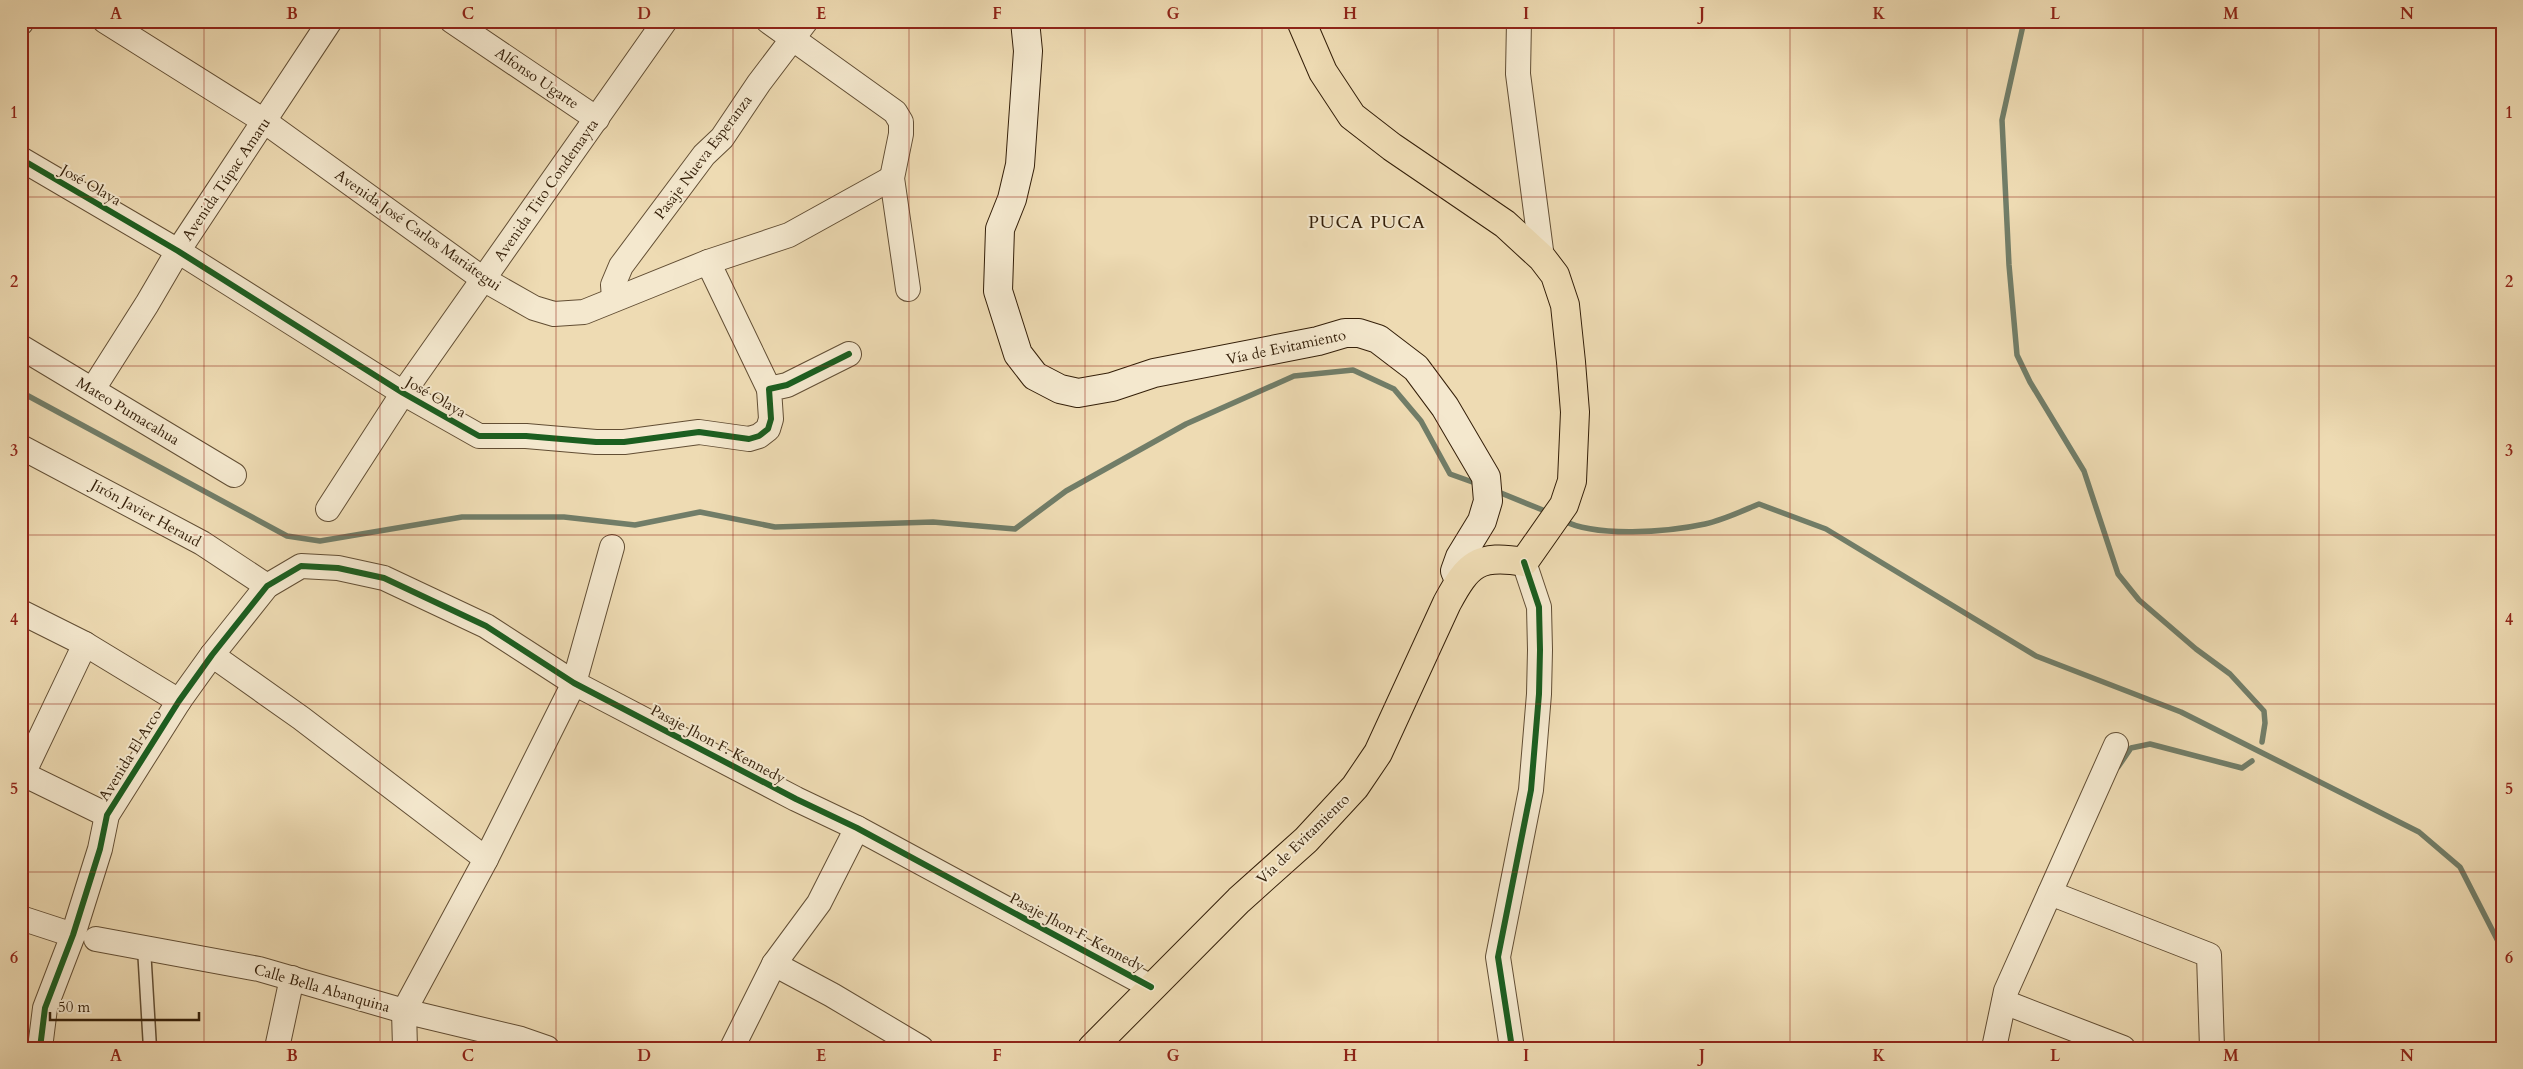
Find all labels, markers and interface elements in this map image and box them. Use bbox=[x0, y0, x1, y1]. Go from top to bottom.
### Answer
text: A bbox=[110, 3, 122, 25]
text: B bbox=[286, 3, 298, 25]
text: C bbox=[462, 3, 474, 25]
text: D bbox=[637, 3, 651, 25]
text: E bbox=[816, 3, 826, 25]
text: F bbox=[992, 3, 1002, 25]
text: G bbox=[1166, 3, 1180, 25]
text: H bbox=[1343, 3, 1357, 25]
text: I bbox=[1523, 3, 1529, 25]
text: J bbox=[1697, 3, 1705, 25]
text: K bbox=[1873, 3, 1886, 25]
text: L bbox=[2050, 3, 2061, 25]
text: M bbox=[2223, 3, 2239, 25]
text: N bbox=[2400, 3, 2414, 25]
street label: Alfonso Ugarte bbox=[491, 43, 583, 114]
street label: Pasaje Nueva Esperanza bbox=[650, 90, 757, 223]
text: 1 bbox=[10, 102, 18, 124]
text: 1 bbox=[2505, 102, 2513, 124]
street label: Avenida Túpac Amaru bbox=[177, 114, 275, 244]
street label: Avenida Tito Condemayta bbox=[489, 114, 603, 265]
street label: José Olaya bbox=[55, 159, 125, 211]
street label: Avenida José Carlos Mariátegui bbox=[331, 165, 505, 295]
district label: PUCA PUCA bbox=[1308, 210, 1426, 235]
text: 2 bbox=[10, 271, 18, 293]
text: 2 bbox=[2505, 271, 2513, 293]
street label: Vía de Evitamiento bbox=[1224, 325, 1348, 369]
street label: José Olaya bbox=[400, 371, 470, 423]
street label: Mateo Pumacahua bbox=[73, 372, 184, 450]
text: 3 bbox=[10, 440, 18, 462]
text: 3 bbox=[2505, 440, 2513, 462]
street label: Jirón Javier Heraud bbox=[86, 474, 204, 551]
text: 4 bbox=[10, 609, 18, 631]
text: 4 bbox=[2505, 609, 2513, 631]
street label: Pasaje Jhon F. Kennedy bbox=[647, 700, 789, 788]
street label: Avenida El Arco bbox=[94, 705, 166, 805]
text: 5 bbox=[10, 778, 18, 800]
text: 5 bbox=[2505, 778, 2513, 800]
street label: Vía de Evitamiento bbox=[1252, 789, 1354, 889]
street label: Pasaje Jhon F. Kennedy bbox=[1006, 888, 1148, 976]
text: 6 bbox=[10, 947, 18, 969]
text: 6 bbox=[2505, 947, 2513, 969]
street label: Calle Bella Abanquina bbox=[252, 959, 393, 1017]
scale bar bbox=[50, 989, 199, 1021]
text: 50 m bbox=[58, 997, 90, 1017]
text: A bbox=[110, 1045, 122, 1067]
text: B bbox=[286, 1045, 298, 1067]
text: C bbox=[462, 1045, 474, 1067]
text: D bbox=[637, 1045, 651, 1067]
text: E bbox=[816, 1045, 826, 1067]
text: F bbox=[992, 1045, 1002, 1067]
text: G bbox=[1166, 1045, 1180, 1067]
text: H bbox=[1343, 1045, 1357, 1067]
text: I bbox=[1523, 1045, 1529, 1067]
text: J bbox=[1697, 1045, 1705, 1067]
text: K bbox=[1873, 1045, 1886, 1067]
text: L bbox=[2050, 1045, 2061, 1067]
text: M bbox=[2223, 1045, 2239, 1067]
text: N bbox=[2400, 1045, 2414, 1067]

